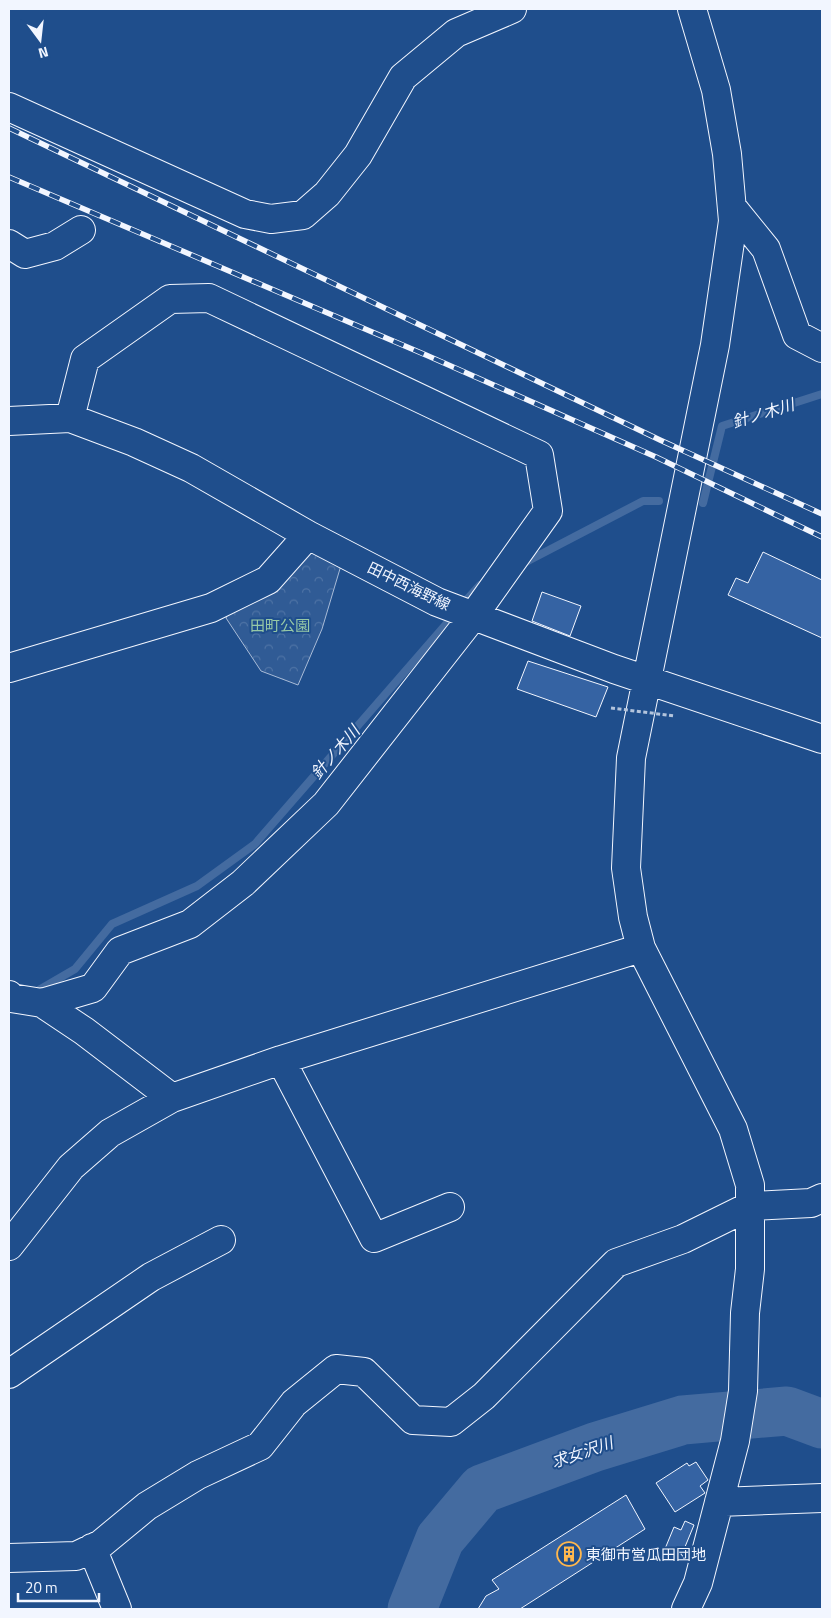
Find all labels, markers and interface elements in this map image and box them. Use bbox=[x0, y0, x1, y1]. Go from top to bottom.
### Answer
north arrow bbox=[15, 15, 65, 65]
text: N bbox=[36, 42, 51, 64]
water label: 針ノ木川 bbox=[729, 392, 799, 434]
street label: 田中西海野線 bbox=[364, 556, 454, 616]
park label: 田町公園 bbox=[250, 614, 310, 637]
water label: 針ノ木川 bbox=[305, 718, 366, 784]
water label: 求女沢川 bbox=[548, 1430, 618, 1474]
building icon: 東御市営瓜田団地 bbox=[556, 1541, 582, 1567]
place label: 東御市営瓜田団地 bbox=[586, 1543, 706, 1566]
scale bar bbox=[18, 1570, 99, 1602]
text: 20 m bbox=[25, 1576, 58, 1599]

